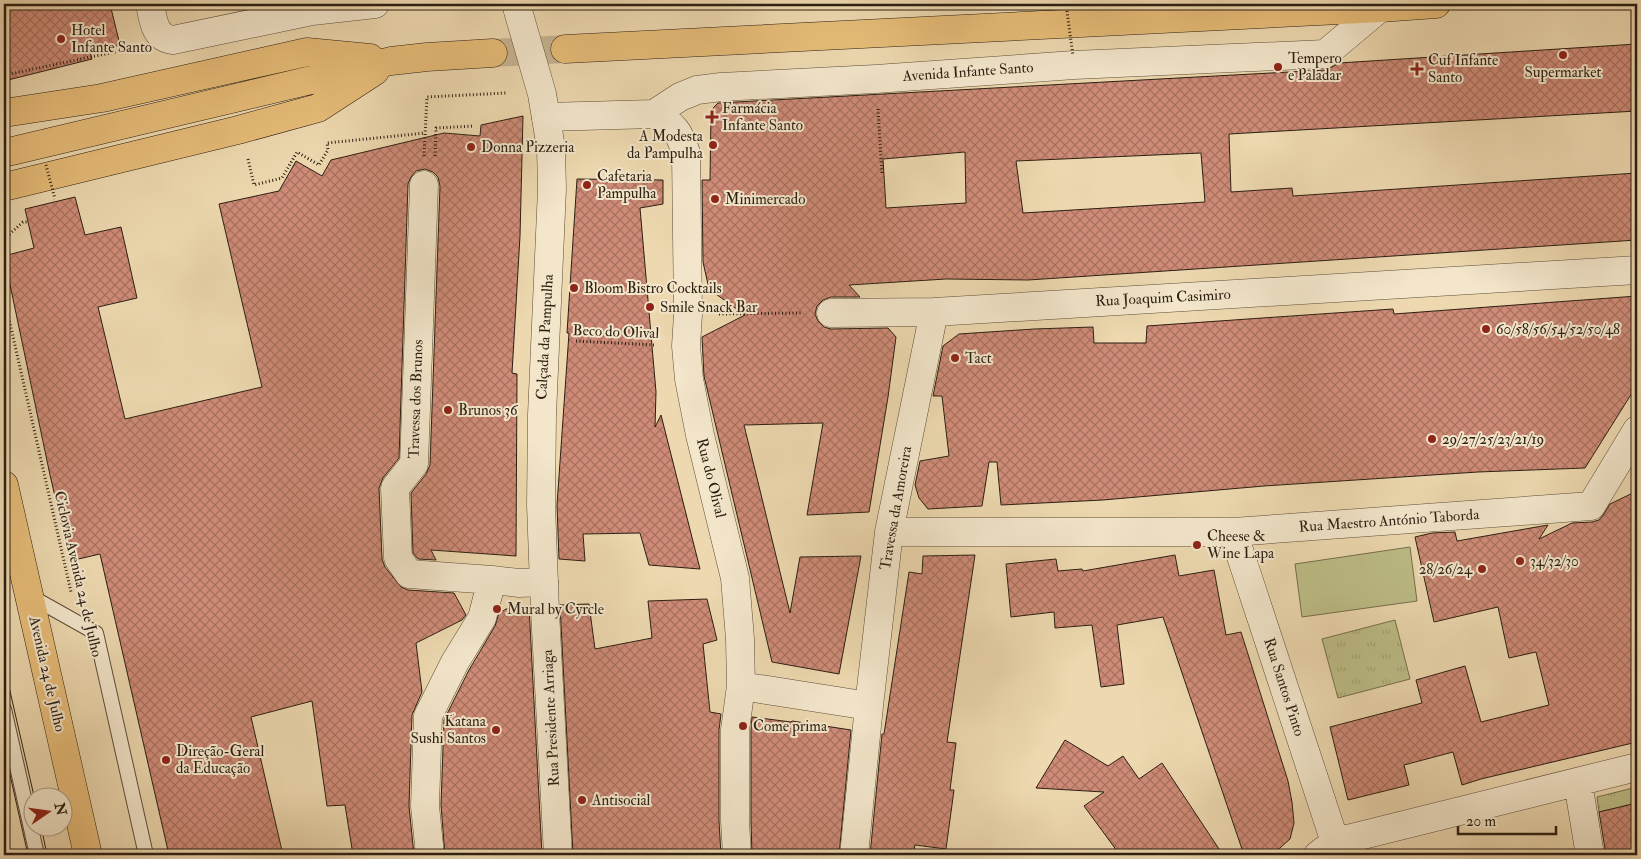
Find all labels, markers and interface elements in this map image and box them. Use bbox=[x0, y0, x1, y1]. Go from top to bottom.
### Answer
place label: Hotel Infante Santo bbox=[71, 21, 152, 57]
marker: Hotel Infante Santo bbox=[55, 33, 67, 45]
place label: Tempero e Paladar bbox=[1288, 49, 1342, 85]
marker: Supermarket bbox=[1557, 49, 1569, 61]
place label: Cuf Infante Santo bbox=[1428, 51, 1498, 87]
street label: Avenida Infante Santo bbox=[901, 58, 1034, 86]
marker: Tempero e Paladar bbox=[1272, 61, 1284, 73]
marker: Cuf Infante Santo bbox=[1410, 62, 1424, 76]
place label: Supermarket bbox=[1525, 63, 1602, 83]
place label: Farmácia Infante Santo bbox=[722, 99, 803, 135]
marker: Farmácia Infante Santo bbox=[706, 111, 718, 123]
place label: A Modesta da Pampulha bbox=[627, 127, 704, 164]
place label: Donna Pizzeria bbox=[481, 138, 575, 157]
marker: A Modesta da Pampulha bbox=[707, 139, 719, 151]
marker: Donna Pizzeria bbox=[465, 141, 477, 153]
place label: Cafetaria Pampulha bbox=[597, 167, 657, 204]
marker: Cafetaria Pampulha bbox=[581, 179, 593, 191]
place label: Minimercado bbox=[725, 190, 805, 209]
marker: Minimercado bbox=[709, 193, 721, 205]
street label: Calçada da Pampulha bbox=[532, 273, 559, 400]
place label: Bloom Bistro Cocktails bbox=[584, 279, 722, 298]
marker: Bloom Bistro Cocktails bbox=[568, 282, 580, 294]
street label: Rua Joaquim Casimiro bbox=[1095, 285, 1231, 312]
place label: Smile Snack Bar bbox=[660, 298, 758, 317]
marker: Smile Snack Bar bbox=[644, 301, 656, 313]
place label: 60/58/56/54/52/50/48 bbox=[1496, 320, 1620, 339]
street label: Beco do Olival bbox=[572, 321, 660, 343]
marker: 60/58/56/54/52/50/48 bbox=[1480, 323, 1492, 335]
street label: Travessa dos Brunos bbox=[404, 339, 428, 459]
place label: Tact bbox=[965, 349, 992, 368]
marker: Tact bbox=[949, 352, 961, 364]
place label: Brunos 36 bbox=[458, 401, 519, 420]
marker: Brunos 36 bbox=[442, 404, 454, 416]
place label: 29/27/25/23/21/19 bbox=[1442, 430, 1544, 449]
marker: 29/27/25/23/21/19 bbox=[1426, 433, 1438, 445]
street label: Rua do Olival bbox=[692, 436, 730, 520]
street label: Travessa da Amoreira bbox=[876, 444, 916, 572]
street label: Ciclovia Avenida 24 de Julho bbox=[49, 489, 106, 659]
street label: Rua Maestro António Taborda bbox=[1298, 505, 1481, 537]
place label: Cheese & Wine Lapa bbox=[1206, 527, 1275, 564]
marker: Cheese & Wine Lapa bbox=[1191, 539, 1203, 551]
place label: 34/32/30 bbox=[1530, 552, 1579, 571]
marker: 34/32/30 bbox=[1514, 555, 1526, 567]
place label: 28/26/24 bbox=[1419, 560, 1473, 579]
marker: 28/26/24 bbox=[1476, 563, 1488, 575]
place label: Mural by Cyrcle bbox=[507, 600, 604, 619]
marker: Mural by Cyrcle bbox=[491, 603, 503, 615]
street label: Avenida 24 de Julho bbox=[23, 613, 70, 734]
street label: Rua Santos Pinto bbox=[1259, 635, 1309, 739]
street label: Rua Presidente Arriaga bbox=[538, 648, 564, 787]
place label: Katana Sushi Santos bbox=[411, 712, 487, 748]
place label: Come prima bbox=[753, 717, 828, 737]
marker: Come prima bbox=[737, 720, 749, 732]
marker: Katana Sushi Santos bbox=[490, 724, 502, 736]
place label: Direção-Geral da Educação bbox=[176, 742, 264, 778]
marker: Direção-Geral da Educação bbox=[160, 754, 172, 766]
north arrow bbox=[22, 786, 72, 836]
place label: Antisocial bbox=[591, 791, 651, 810]
marker: Antisocial bbox=[576, 794, 588, 806]
text: N bbox=[50, 800, 70, 818]
scale bar bbox=[1458, 804, 1556, 836]
text: 20 m bbox=[1466, 812, 1496, 831]

